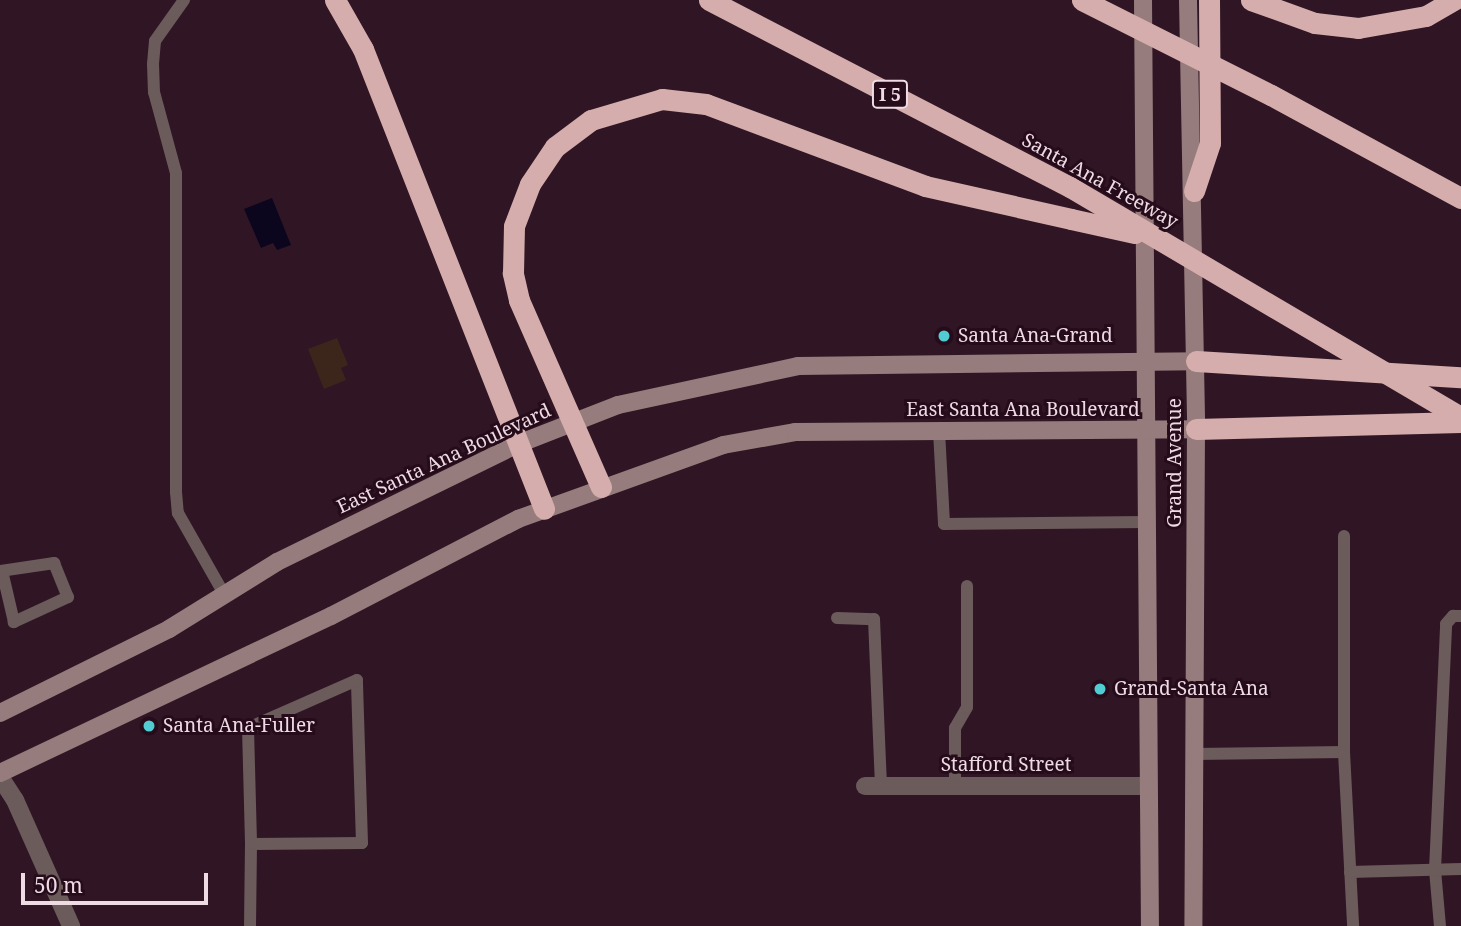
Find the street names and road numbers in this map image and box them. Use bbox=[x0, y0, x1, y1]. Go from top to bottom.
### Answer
road number: I 5 bbox=[871, 80, 909, 108]
street label: Santa Ana Freeway bbox=[1018, 129, 1182, 233]
street label: Grand Avenue bbox=[1164, 398, 1186, 528]
street label: East Santa Ana Boulevard bbox=[333, 399, 555, 519]
street label: East Santa Ana Boulevard bbox=[906, 399, 1140, 421]
street label: Stafford Street bbox=[941, 754, 1071, 776]

